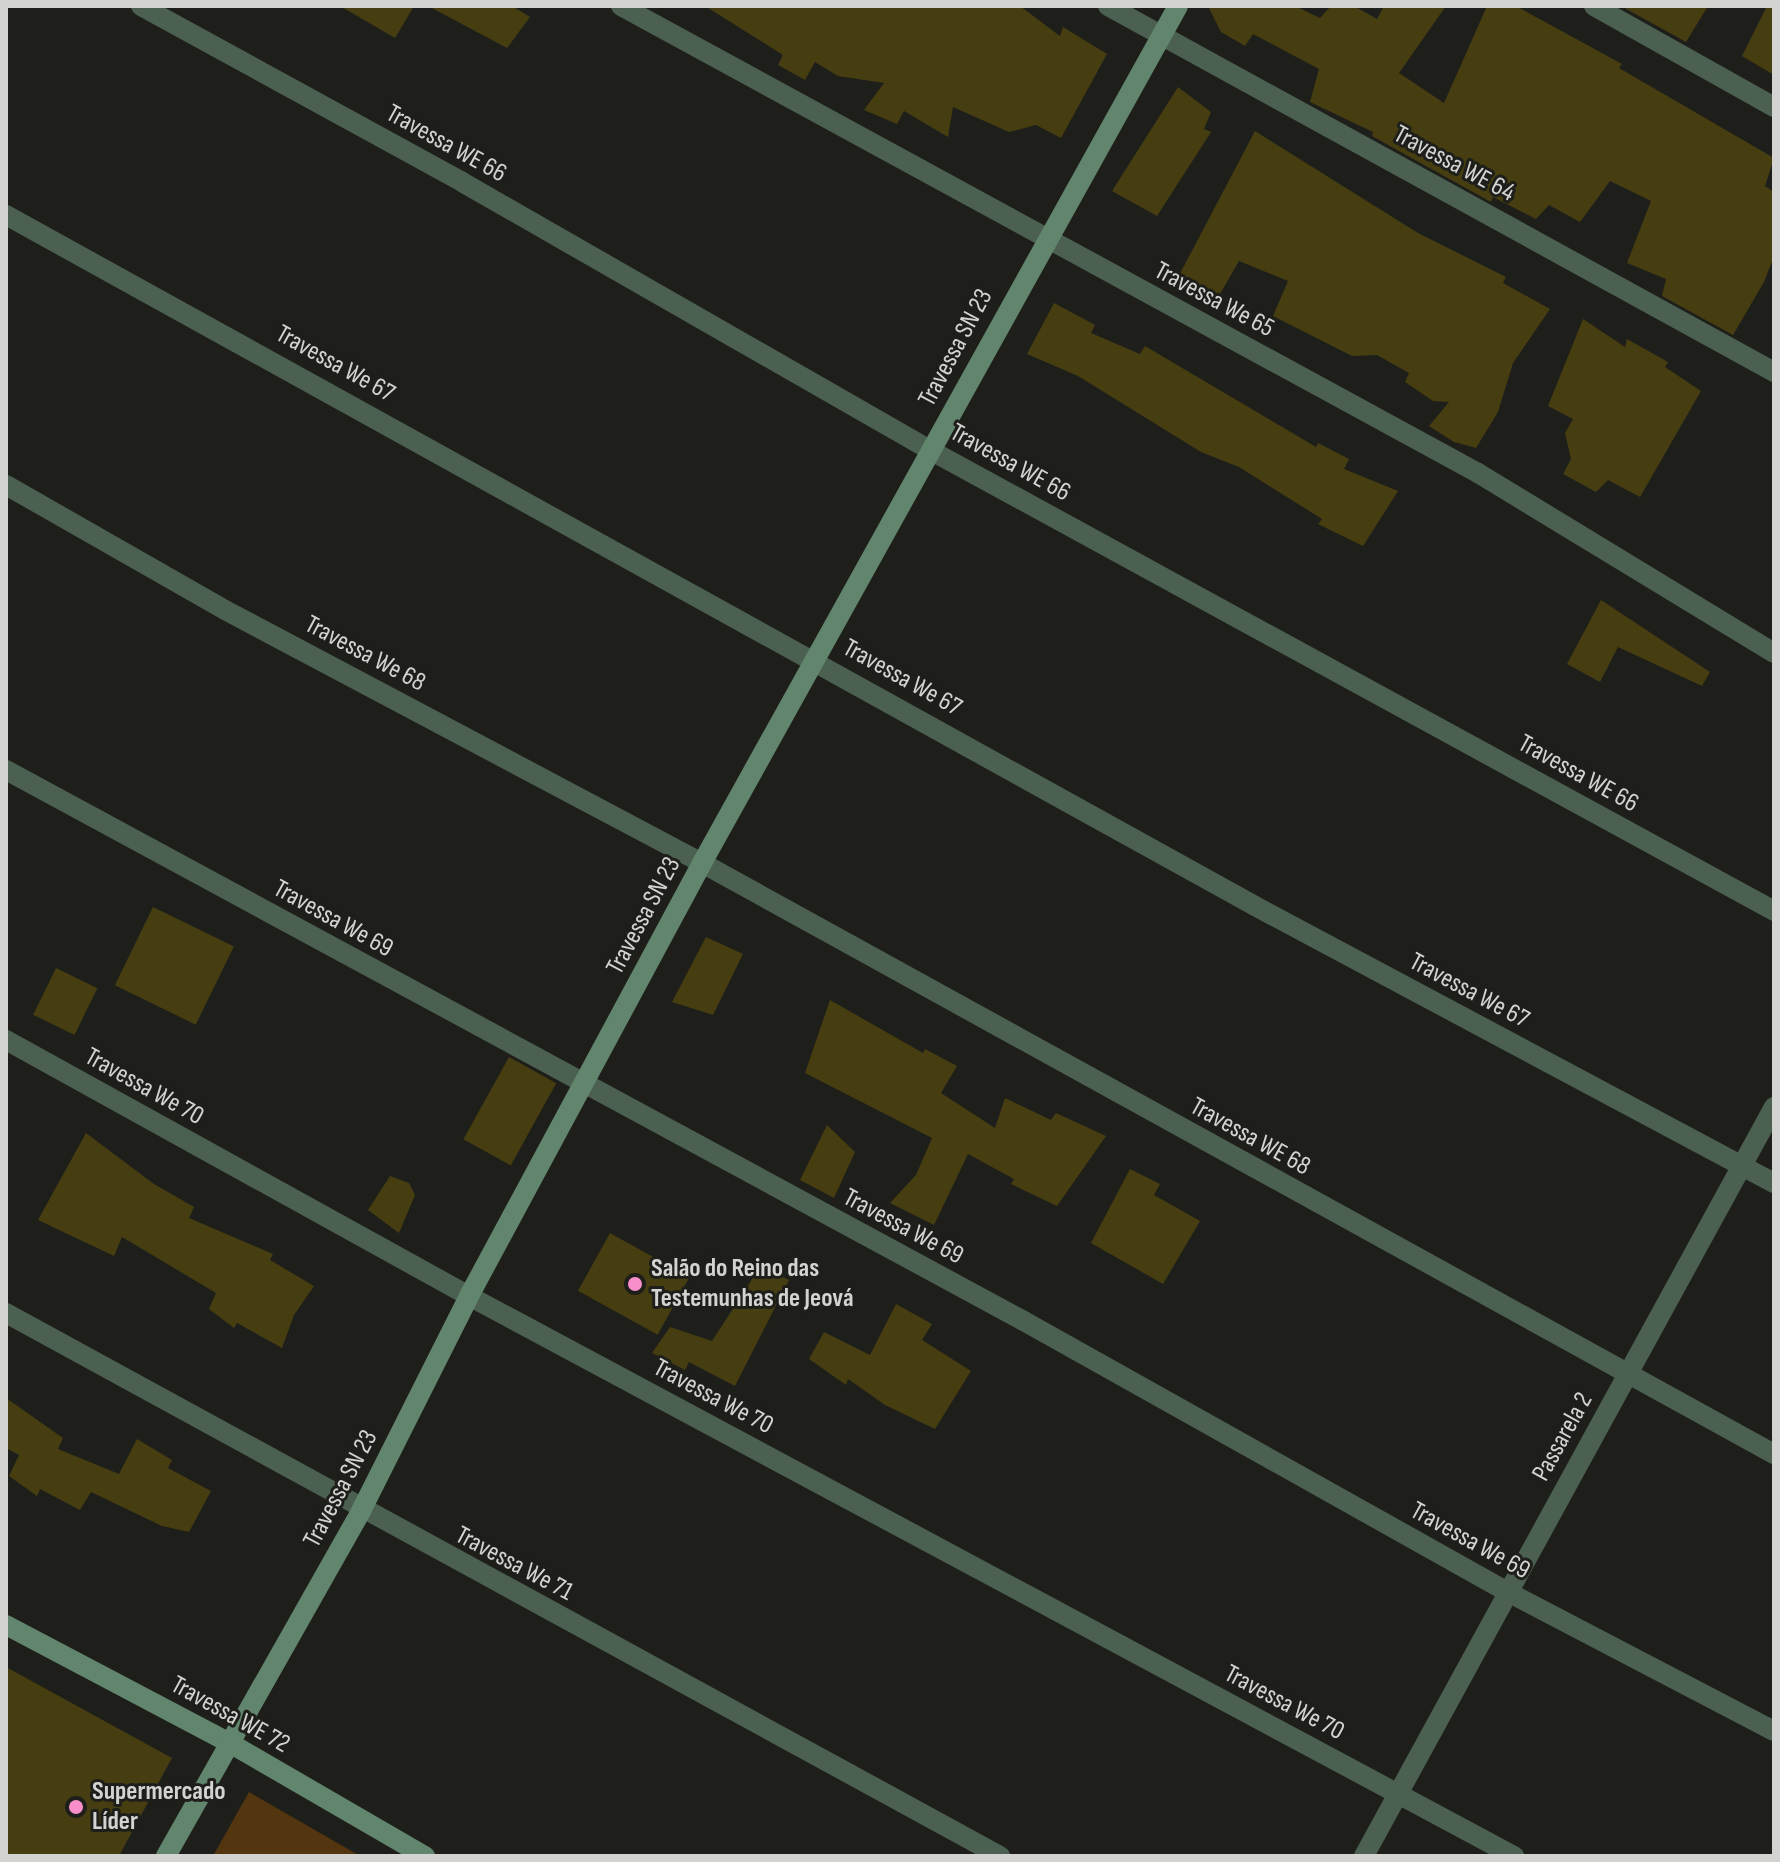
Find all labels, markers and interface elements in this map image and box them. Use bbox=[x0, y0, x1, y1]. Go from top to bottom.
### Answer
street label: Travessa WE 66 bbox=[380, 98, 512, 190]
street label: Travessa WE 64 bbox=[1388, 119, 1520, 209]
street label: Travessa We 65 bbox=[1149, 255, 1279, 345]
street label: Travessa SN 23 bbox=[912, 284, 1000, 412]
street label: Travessa We 67 bbox=[270, 319, 400, 409]
street label: Travessa WE 66 bbox=[944, 417, 1076, 509]
street label: Travessa We 68 bbox=[299, 609, 431, 699]
street label: Travessa We 67 bbox=[837, 633, 967, 723]
street label: Travessa WE 66 bbox=[1512, 728, 1644, 820]
street label: Travessa SN 23 bbox=[600, 852, 688, 980]
street label: Travessa We 69 bbox=[268, 873, 398, 965]
street label: Travessa We 67 bbox=[1404, 946, 1534, 1036]
street label: Travessa We 70 bbox=[79, 1042, 209, 1132]
street label: Travessa WE 68 bbox=[1184, 1091, 1316, 1183]
street label: Travessa We 69 bbox=[837, 1182, 969, 1272]
place label: Salão do Reino das Testemunhas de Jeová bbox=[651, 1253, 854, 1314]
marker: Salão do Reino das Testemunhas de Jeová bbox=[626, 1275, 644, 1293]
street label: Travessa We 70 bbox=[648, 1352, 778, 1442]
street label: Passarela 2 bbox=[1526, 1387, 1600, 1487]
street label: Travessa SN 23 bbox=[297, 1425, 385, 1553]
street label: Travessa We 69 bbox=[1405, 1495, 1535, 1587]
street label: Travessa We 71 bbox=[450, 1520, 578, 1608]
street label: Travessa We 70 bbox=[1219, 1658, 1349, 1748]
street label: Travessa WE 72 bbox=[165, 1670, 295, 1760]
place label: Supermercado Líder bbox=[92, 1776, 226, 1838]
marker: Supermercado Líder bbox=[67, 1798, 85, 1816]

